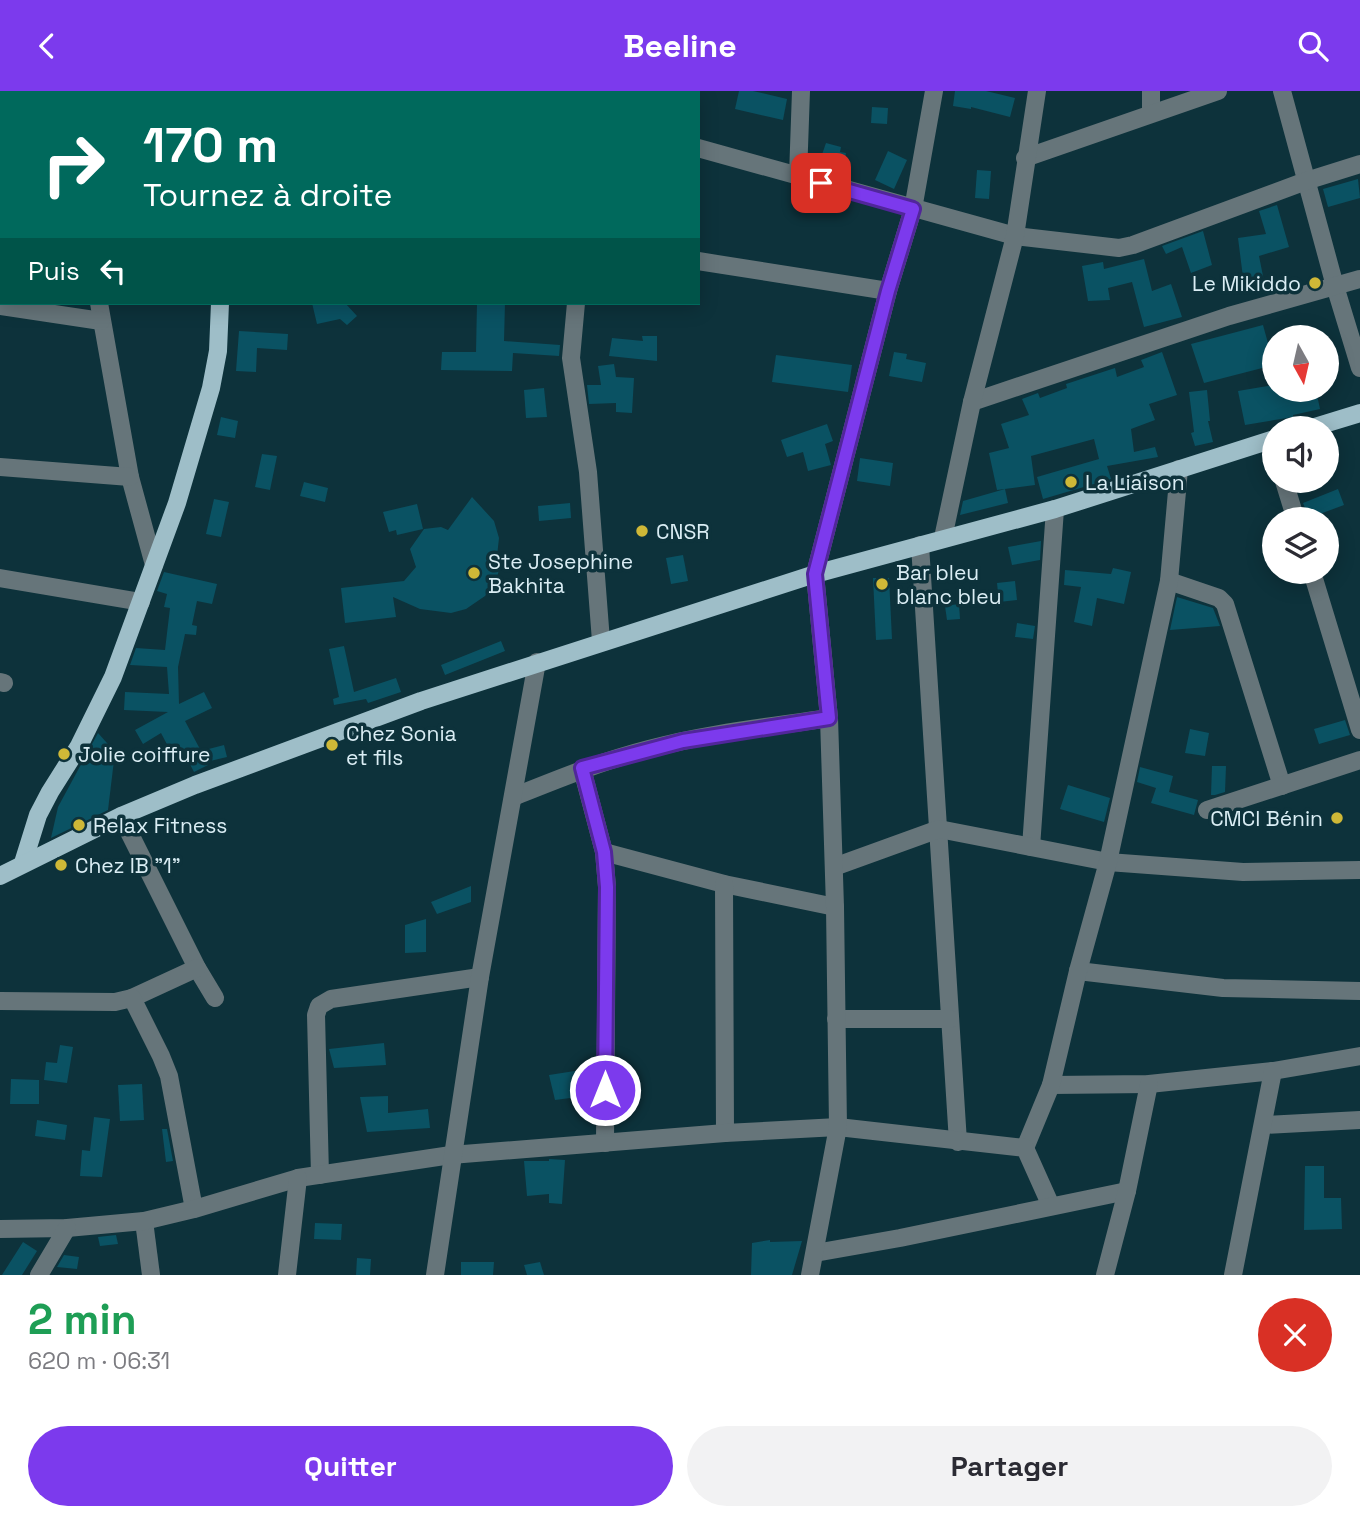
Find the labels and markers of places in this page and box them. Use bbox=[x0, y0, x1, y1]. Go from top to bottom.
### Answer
pin bbox=[791, 153, 851, 213]
place label: Le Mikiddo bbox=[1192, 270, 1301, 297]
marker: Le Mikiddo bbox=[1307, 275, 1323, 291]
place label: La Liaison bbox=[1085, 469, 1185, 496]
marker: La Liaison bbox=[1063, 474, 1079, 490]
place label: CNSR bbox=[656, 518, 710, 545]
marker: CNSR bbox=[634, 523, 650, 539]
place label: Ste Josephine Bakhita bbox=[488, 548, 633, 599]
place label: Bar bleu blanc bleu bbox=[896, 559, 1002, 610]
marker: Ste Josephine Bakhita bbox=[466, 565, 482, 581]
marker: Bar bleu blanc bleu bbox=[874, 576, 890, 592]
place label: Chez Sonia et fils bbox=[346, 720, 457, 771]
marker: Chez Sonia et fils bbox=[324, 737, 340, 753]
place label: Jolie coiffure bbox=[78, 741, 211, 768]
marker: Jolie coiffure bbox=[56, 746, 72, 762]
place label: CMCI Bénin bbox=[1210, 805, 1323, 832]
marker: CMCI Bénin bbox=[1329, 810, 1345, 826]
place label: Relax Fitness bbox=[93, 812, 227, 839]
marker: Relax Fitness bbox=[71, 817, 87, 833]
place label: Chez IB "1" bbox=[75, 852, 181, 879]
marker: Chez IB "1" bbox=[53, 857, 69, 873]

